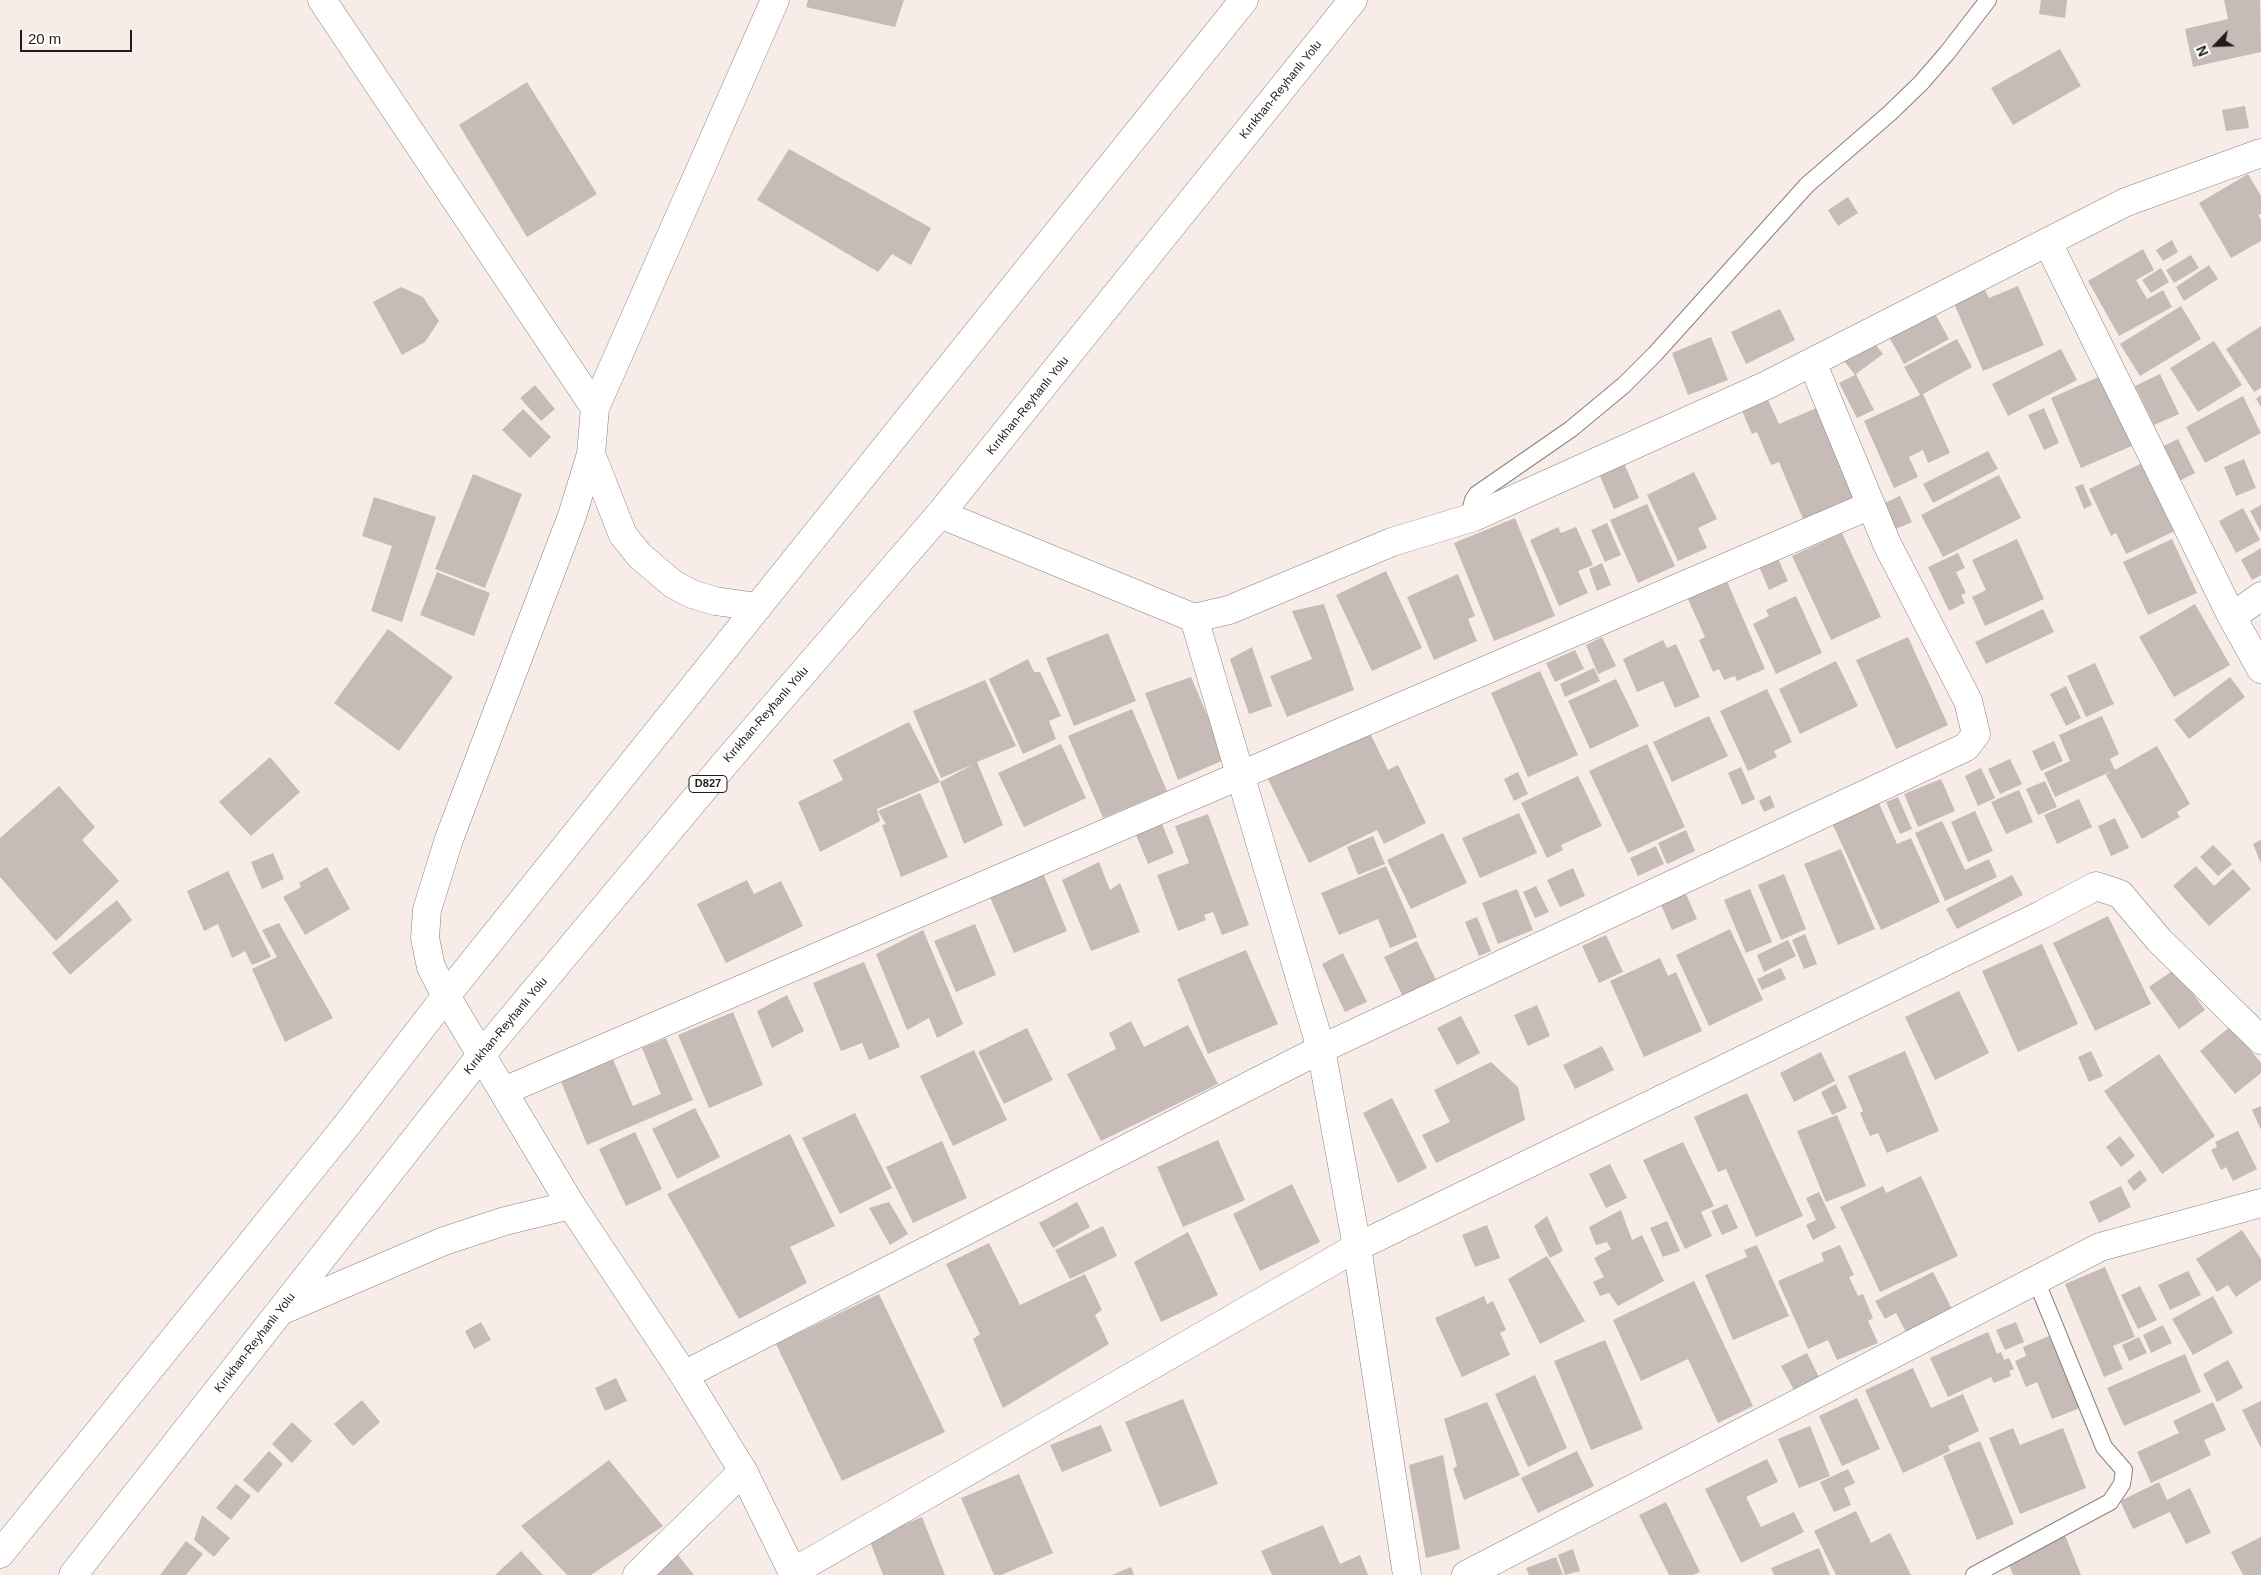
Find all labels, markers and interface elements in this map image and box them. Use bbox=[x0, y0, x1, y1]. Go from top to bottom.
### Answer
scale bar bbox=[22, 20, 135, 52]
north arrow bbox=[2191, 20, 2241, 70]
text: 20 m bbox=[28, 30, 61, 47]
street label: Kırıkhan-Reyhanlı Yolu bbox=[1237, 38, 1325, 142]
text: N bbox=[2193, 43, 2212, 59]
street label: Kırıkhan-Reyhanlı Yolu bbox=[984, 354, 1072, 458]
street label: Kırıkhan-Reyhanlı Yolu bbox=[720, 664, 812, 766]
road number: D827 bbox=[689, 776, 727, 792]
street label: Kırıkhan-Reyhanlı Yolu bbox=[461, 975, 551, 1077]
street label: Kırıkhan-Reyhanlı Yolu bbox=[212, 1290, 298, 1396]

